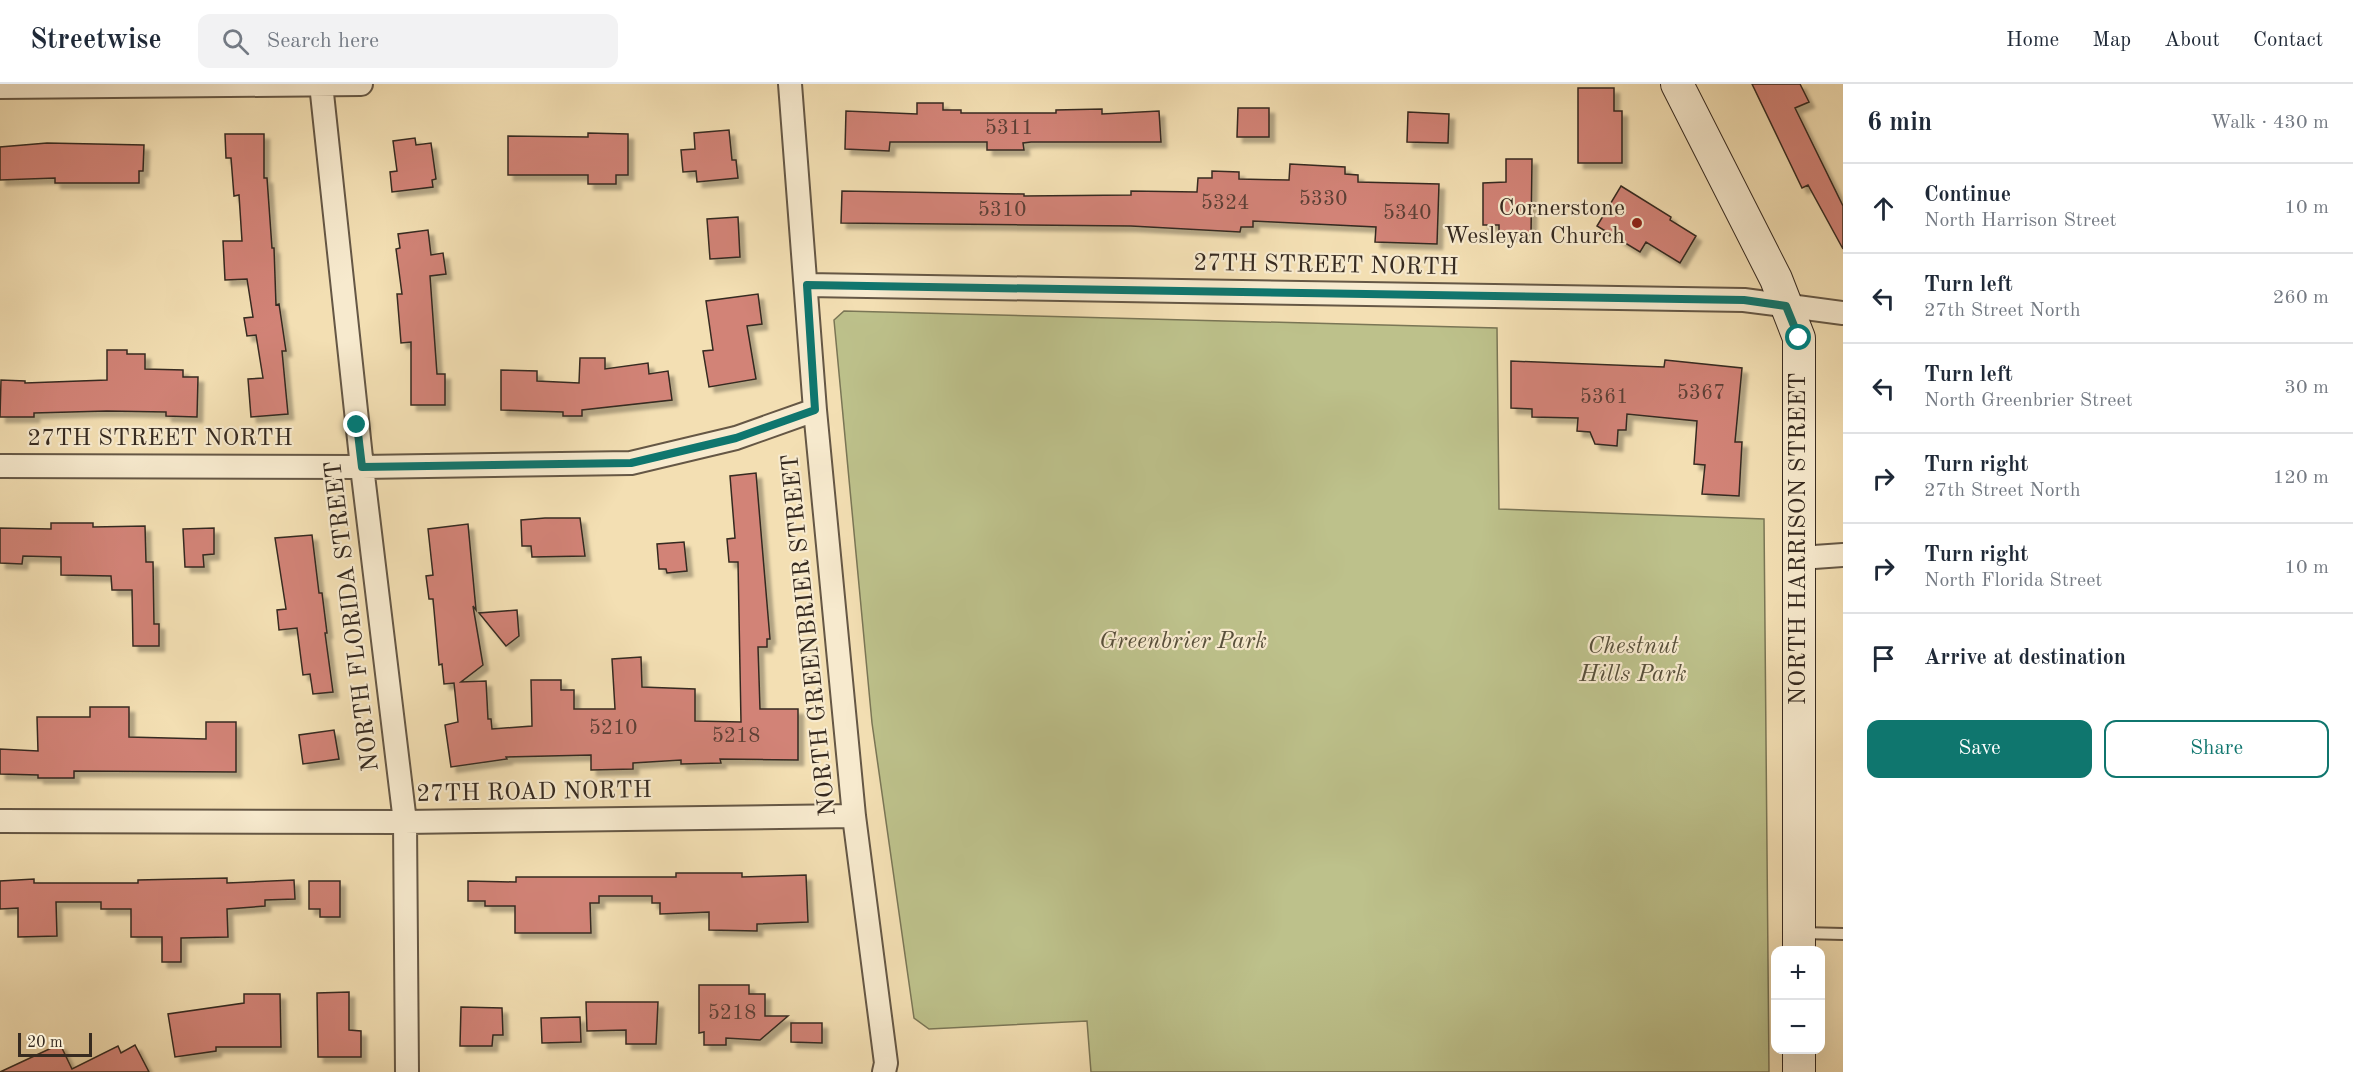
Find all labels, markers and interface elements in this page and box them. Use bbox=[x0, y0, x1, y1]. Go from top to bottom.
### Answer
search box bbox=[198, 14, 618, 68]
icon: search bbox=[219, 25, 252, 58]
text: Streetwise bbox=[30, 27, 162, 55]
text: Search here bbox=[267, 30, 379, 52]
text: Home bbox=[2006, 30, 2059, 51]
text: Map bbox=[2092, 30, 2131, 51]
text: About bbox=[2164, 30, 2220, 51]
text: Contact bbox=[2253, 30, 2323, 51]
text: 6 min bbox=[1867, 110, 1932, 136]
text: Walk · 430 m bbox=[2210, 113, 2329, 133]
house number: 5311 bbox=[985, 118, 1033, 139]
text: Continue bbox=[1924, 184, 2011, 206]
house number: 5330 bbox=[1299, 189, 1347, 210]
icon: ahead bbox=[1867, 192, 1900, 225]
house number: 5324 bbox=[1201, 193, 1249, 214]
place label: Cornerstone Wesleyan Church bbox=[1444, 197, 1625, 249]
text: 10 m bbox=[2284, 198, 2329, 218]
house number: 5310 bbox=[978, 200, 1026, 221]
house number: 5340 bbox=[1383, 203, 1431, 224]
text: North Harrison Street bbox=[1924, 211, 2116, 231]
marker: Cornerstone Wesleyan Church bbox=[1630, 216, 1644, 230]
street label: 27TH STREET NORTH bbox=[1193, 252, 1459, 280]
text: Turn left bbox=[1924, 274, 2013, 296]
icon: left bbox=[1867, 282, 1900, 315]
text: 260 m bbox=[2273, 288, 2329, 308]
text: 27th Street North bbox=[1924, 301, 2081, 321]
route start bbox=[1785, 324, 1811, 350]
text: Turn left bbox=[1924, 364, 2013, 386]
icon: left bbox=[1867, 372, 1900, 405]
street label: NORTH HARRISON STREET bbox=[1787, 373, 1811, 705]
text: 30 m bbox=[2284, 378, 2329, 398]
house number: 5367 bbox=[1677, 383, 1725, 404]
house number: 5361 bbox=[1580, 387, 1628, 408]
text: North Greenbrier Street bbox=[1924, 391, 2133, 411]
route end bbox=[343, 411, 369, 437]
street label: 27TH STREET NORTH bbox=[27, 427, 293, 451]
street label: NORTH GREENBRIER STREET bbox=[779, 453, 841, 817]
text: Turn right bbox=[1924, 454, 2028, 476]
street label: NORTH FLORIDA STREET bbox=[322, 459, 384, 773]
icon: right bbox=[1867, 462, 1900, 495]
text: 120 m bbox=[2273, 468, 2329, 488]
text: 27th Street North bbox=[1924, 481, 2081, 501]
text: Turn right bbox=[1924, 544, 2028, 566]
icon: right bbox=[1867, 552, 1900, 585]
text: 10 m bbox=[2284, 558, 2329, 578]
text: North Florida Street bbox=[1924, 571, 2102, 591]
park label: Greenbrier Park bbox=[1099, 630, 1267, 654]
park label: Chestnut Hills Park bbox=[1578, 635, 1687, 687]
icon: arrive bbox=[1867, 642, 1900, 675]
text: Arrive at destination bbox=[1924, 647, 2126, 669]
house number: 5210 bbox=[589, 718, 637, 739]
button: Save bbox=[1867, 720, 2092, 778]
button: Share bbox=[2104, 720, 2329, 778]
house number: 5218 bbox=[712, 726, 760, 747]
street label: 27TH ROAD NORTH bbox=[416, 779, 652, 807]
map controls bbox=[1771, 946, 1825, 1054]
button: + bbox=[1771, 946, 1825, 1000]
button: − bbox=[1771, 1000, 1825, 1054]
house number: 5218 bbox=[708, 1003, 756, 1024]
scale bar bbox=[18, 1030, 92, 1058]
text: 20 m bbox=[27, 1035, 63, 1051]

